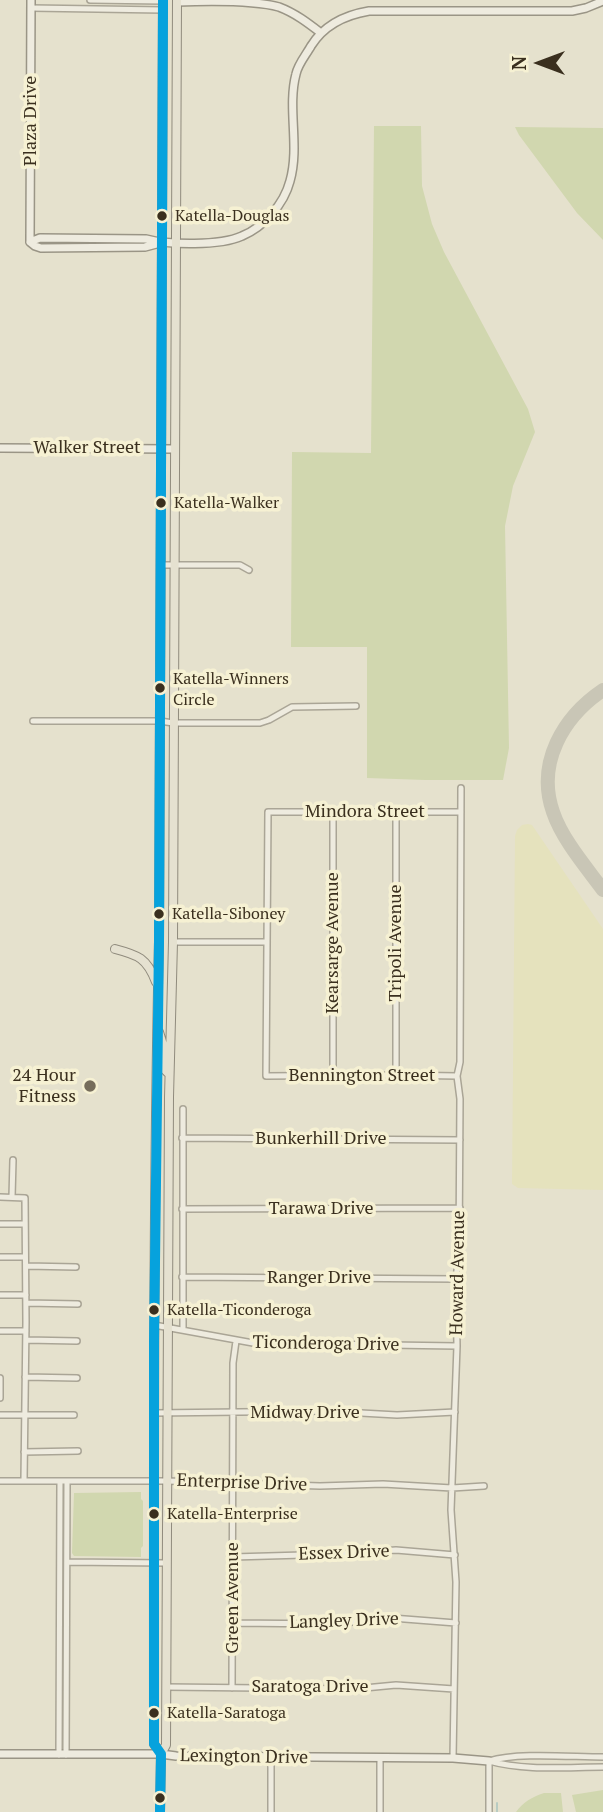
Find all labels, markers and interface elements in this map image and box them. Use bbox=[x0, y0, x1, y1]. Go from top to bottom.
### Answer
north arrow bbox=[505, 28, 575, 98]
text: N bbox=[506, 56, 531, 70]
street label: Plaza Drive bbox=[20, 76, 42, 166]
place label: Katella-Douglas bbox=[175, 206, 290, 226]
marker: Katella-Douglas bbox=[155, 209, 169, 223]
street label: Walker Street bbox=[33, 437, 141, 459]
place label: Katella-Walker bbox=[174, 493, 279, 513]
marker: Katella-Walker bbox=[154, 496, 168, 510]
place label: Katella-Winners Circle bbox=[173, 669, 289, 707]
marker: Katella-Winners Circle bbox=[153, 681, 167, 695]
street label: Mindora Street bbox=[305, 801, 425, 823]
street label: Kearsarge Avenue bbox=[322, 872, 344, 1014]
street label: Tripoli Avenue bbox=[385, 884, 407, 1002]
place label: Katella-Siboney bbox=[172, 904, 285, 924]
marker: Katella-Siboney bbox=[152, 907, 166, 921]
place label: 24 Hour Fitness bbox=[12, 1065, 76, 1108]
street label: Bennington Street bbox=[289, 1065, 435, 1087]
marker: 24 Hour Fitness bbox=[82, 1078, 98, 1094]
street label: Bunkerhill Drive bbox=[255, 1128, 387, 1150]
street label: Tarawa Drive bbox=[268, 1198, 374, 1220]
street label: Howard Avenue bbox=[446, 1210, 470, 1336]
street label: Ranger Drive bbox=[267, 1267, 371, 1289]
place label: Katella-Ticonderoga bbox=[167, 1300, 312, 1320]
marker: Katella-Ticonderoga bbox=[147, 1303, 161, 1317]
street label: Ticonderoga Drive bbox=[252, 1332, 400, 1356]
street label: Midway Drive bbox=[250, 1402, 360, 1424]
street label: Enterprise Drive bbox=[176, 1470, 308, 1496]
place label: Katella-Enterprise bbox=[167, 1504, 298, 1524]
marker: Katella-Enterprise bbox=[147, 1507, 161, 1521]
street label: Essex Drive bbox=[298, 1541, 390, 1565]
street label: Green Avenue bbox=[222, 1542, 244, 1654]
street label: Langley Drive bbox=[289, 1608, 399, 1634]
street label: Saratoga Drive bbox=[251, 1676, 369, 1698]
place label: Katella-Saratoga bbox=[167, 1703, 286, 1723]
marker: Katella-Saratoga bbox=[147, 1706, 161, 1720]
street label: Lexington Drive bbox=[180, 1745, 308, 1769]
unlabelled marker bbox=[153, 1791, 167, 1805]

